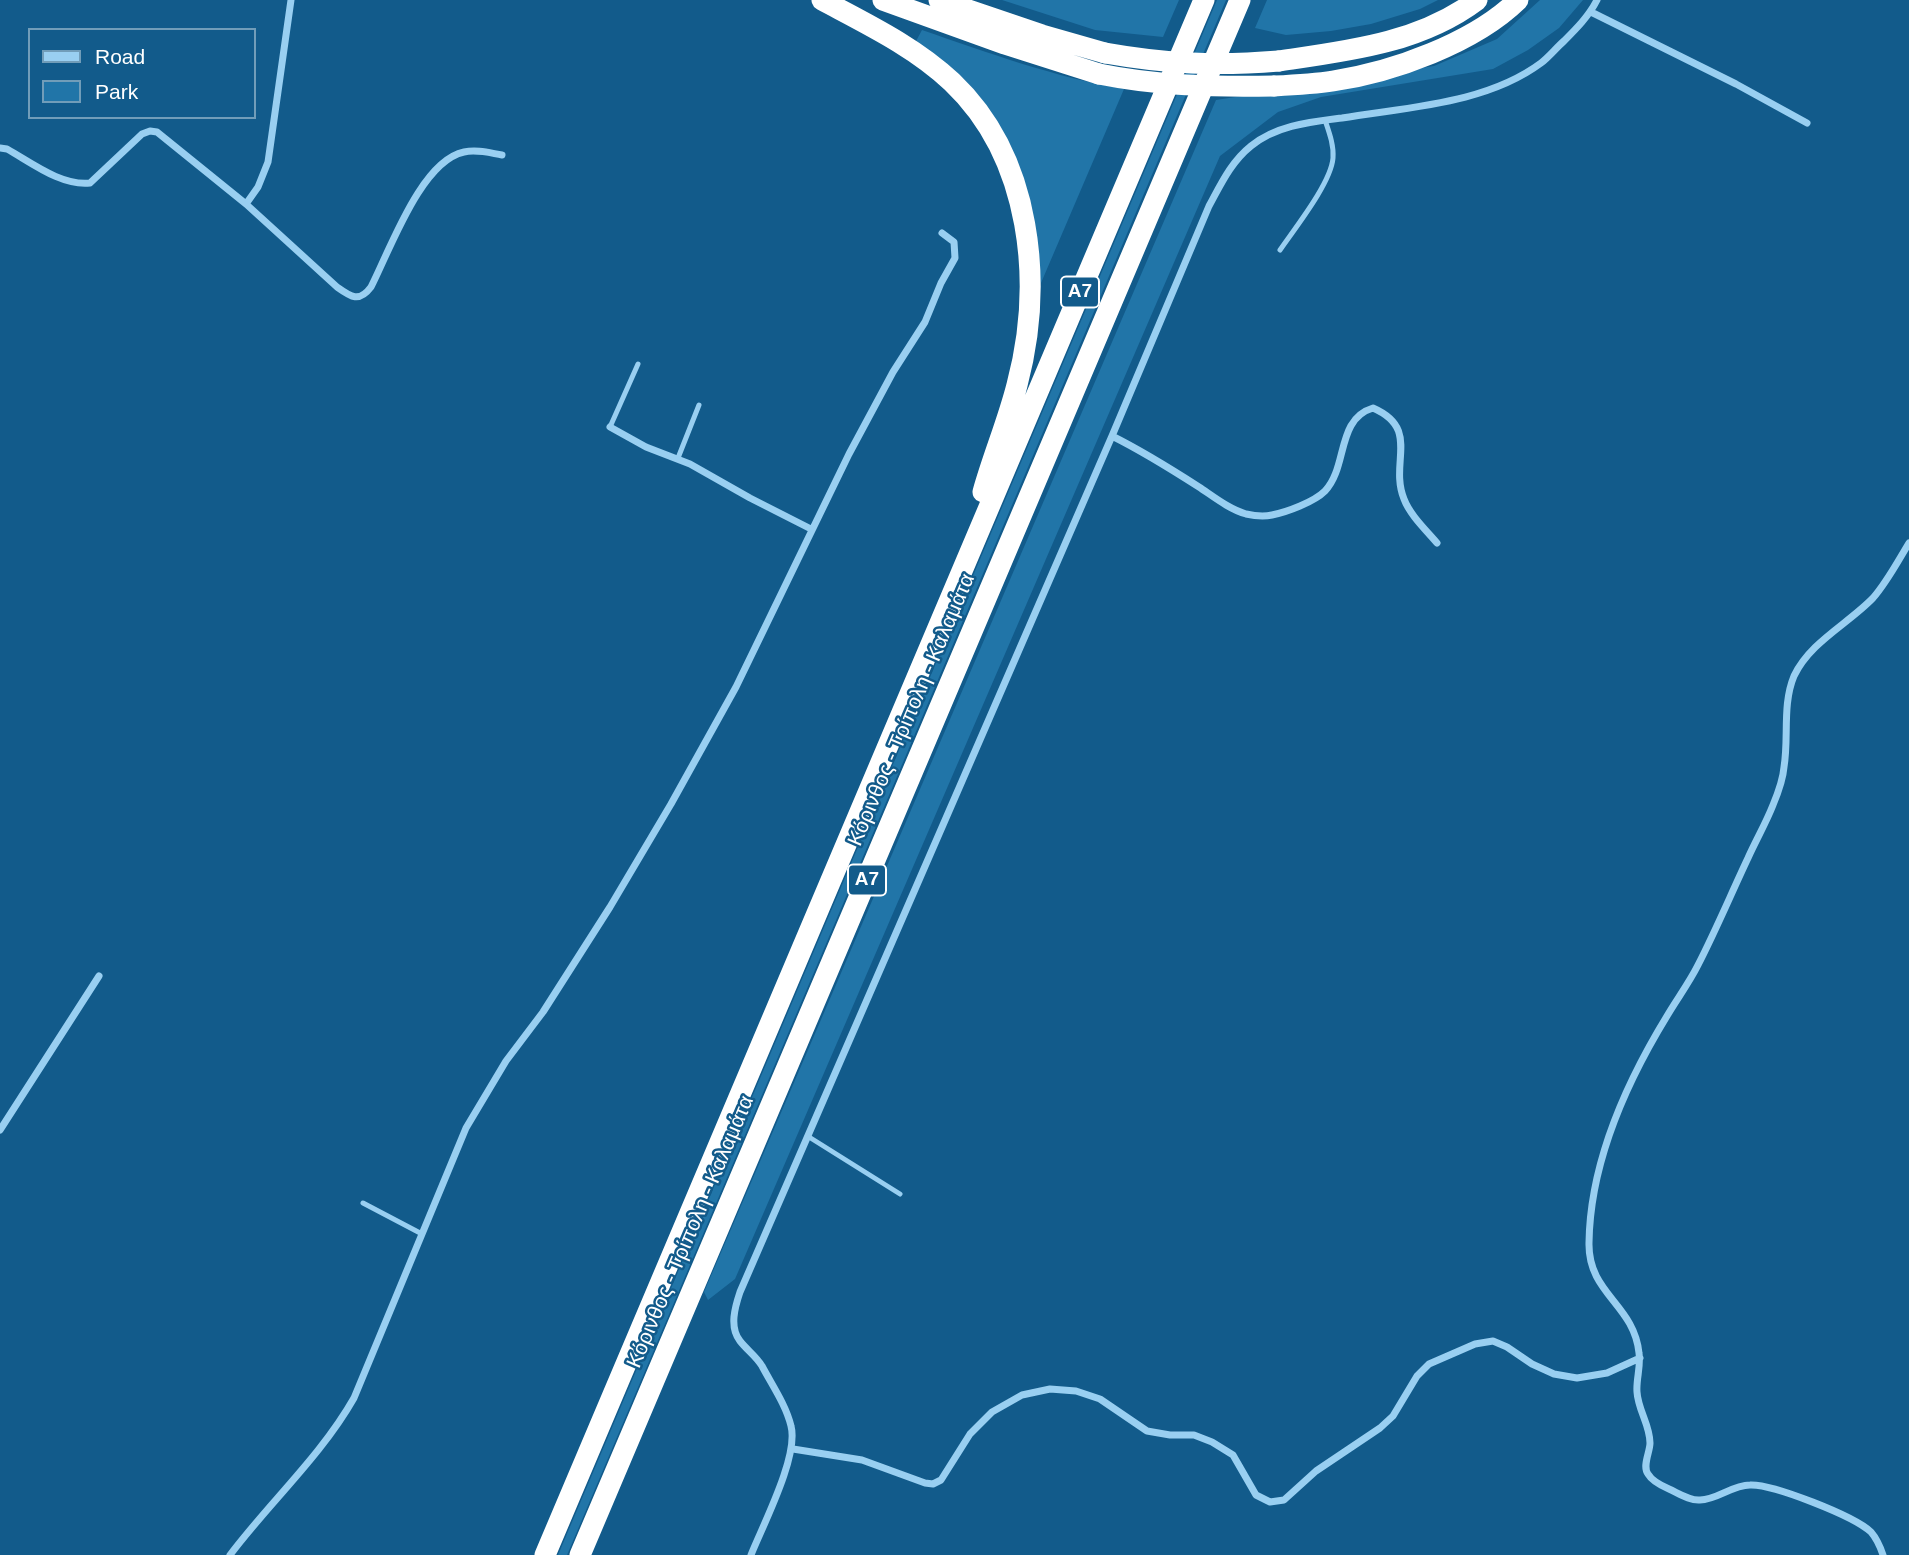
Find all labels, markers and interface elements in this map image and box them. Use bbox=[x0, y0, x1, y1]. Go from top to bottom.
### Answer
legend bbox=[28, 28, 256, 119]
text: Road bbox=[95, 45, 145, 68]
text: Park bbox=[95, 80, 138, 103]
road number: Α7 bbox=[1061, 276, 1099, 308]
street label: Κόρινθος - Τρίπολη - Καλαμάτα bbox=[843, 570, 981, 850]
road number: Α7 bbox=[848, 864, 886, 895]
street label: Κόρινθος - Τρίπολη - Καλαμάτα bbox=[622, 1092, 760, 1372]

